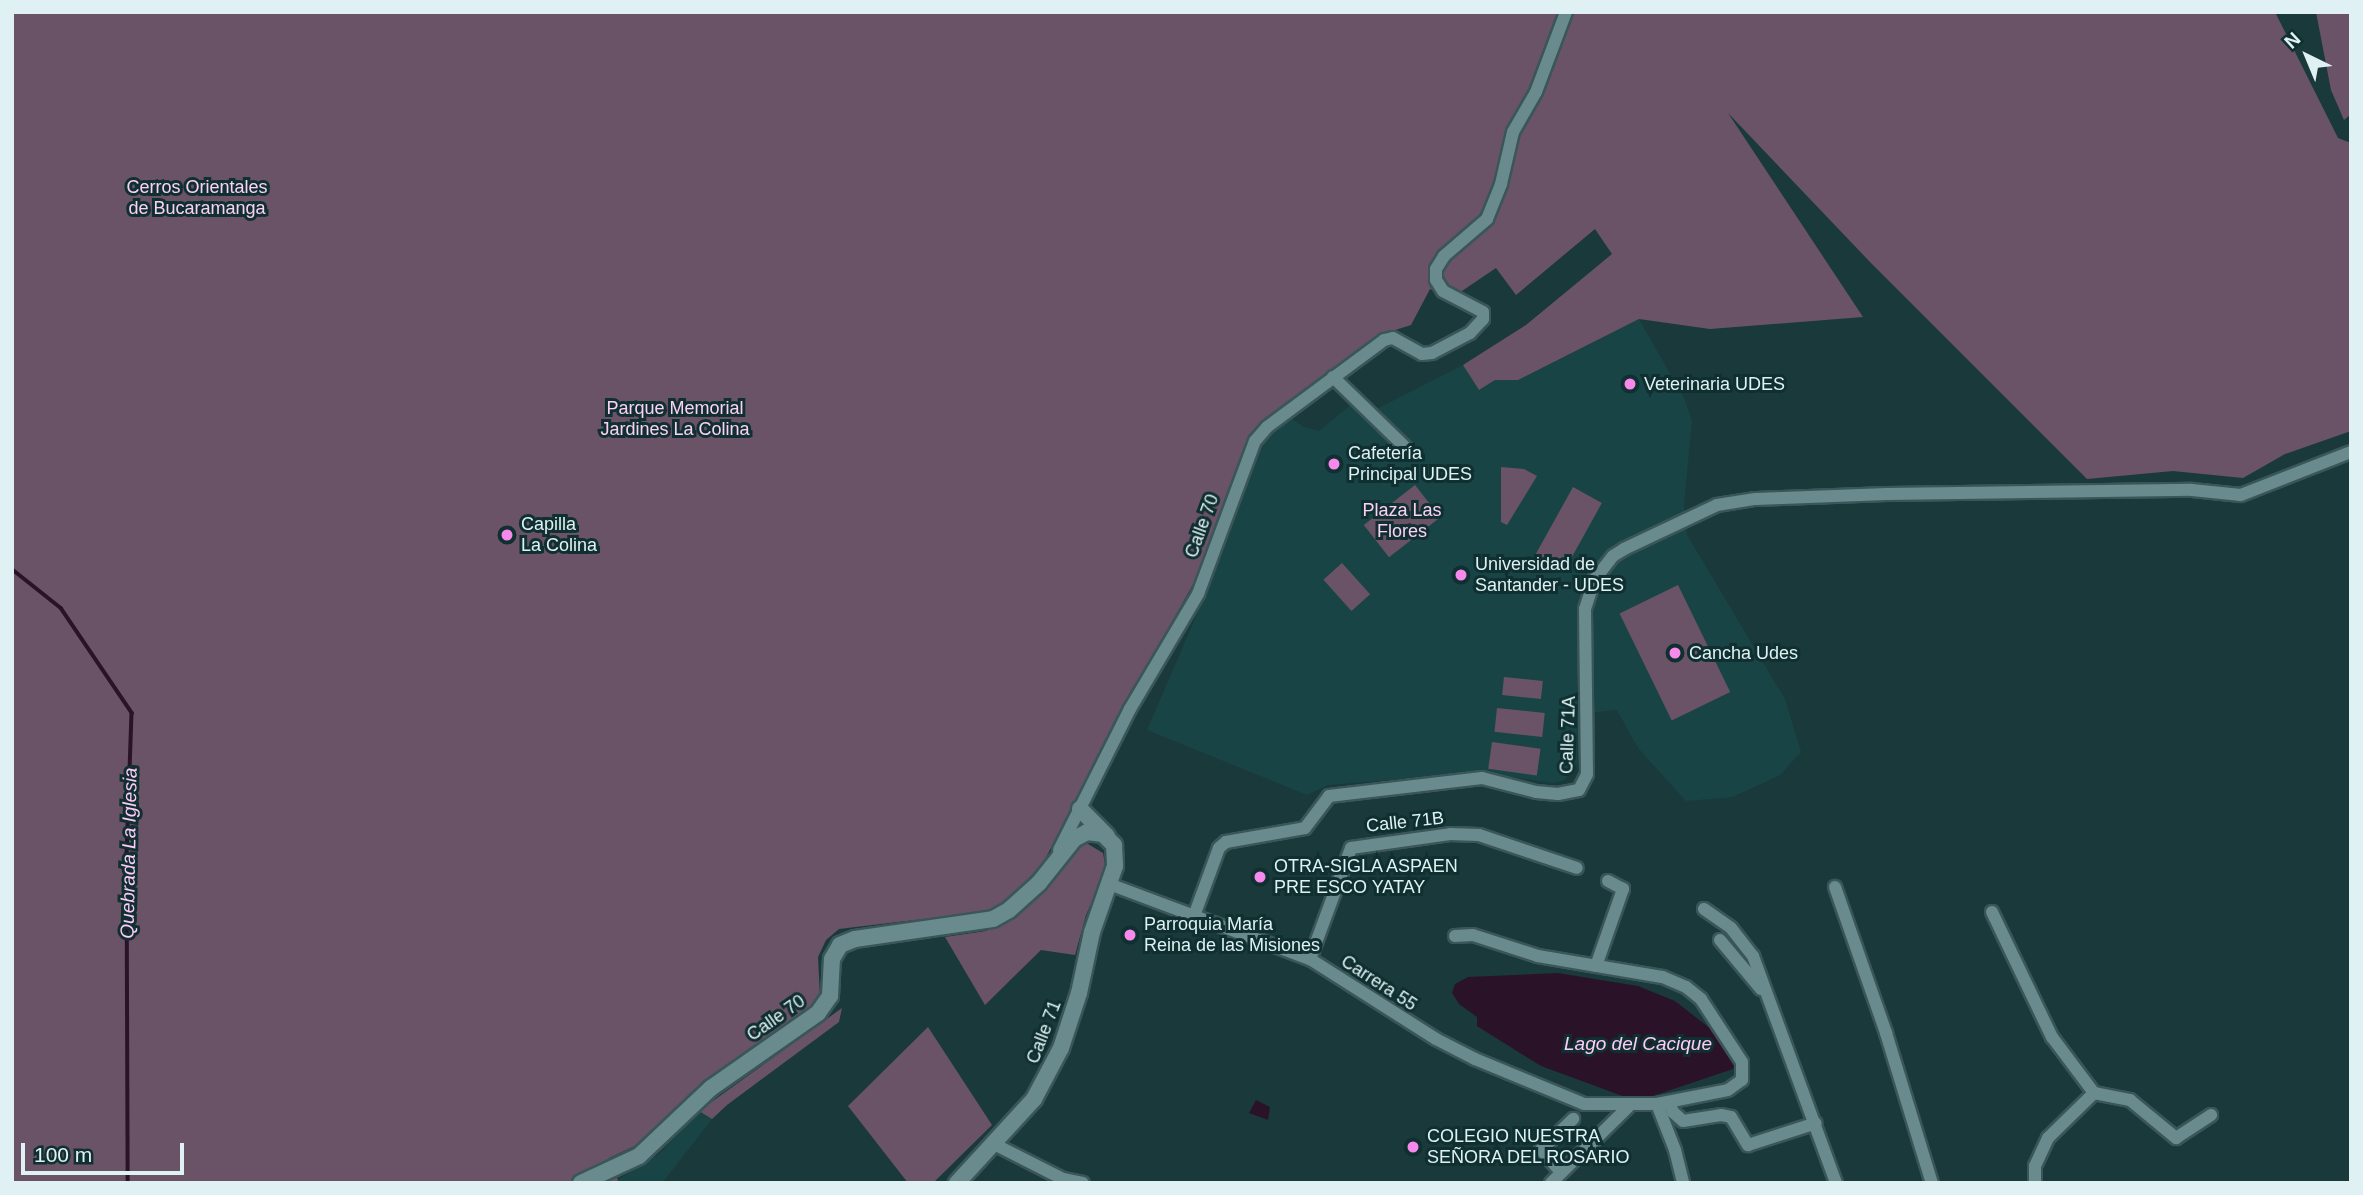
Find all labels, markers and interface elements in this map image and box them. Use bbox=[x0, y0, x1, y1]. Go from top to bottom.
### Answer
north arrow bbox=[2272, 21, 2342, 91]
text: N bbox=[2280, 28, 2305, 53]
park label: Cerros Orientales de Bucaramanga bbox=[126, 177, 268, 220]
place label: Veterinaria UDES bbox=[1644, 373, 1785, 395]
marker: Veterinaria UDES bbox=[1622, 376, 1638, 392]
park label: Parque Memorial Jardines La Colina bbox=[600, 398, 750, 440]
place label: Cafetería Principal UDES bbox=[1348, 443, 1472, 486]
marker: Cafetería Principal UDES bbox=[1326, 456, 1342, 472]
street label: Calle 70 bbox=[1181, 491, 1223, 561]
park label: Plaza Las Flores bbox=[1362, 500, 1442, 542]
place label: Capilla La Colina bbox=[521, 514, 597, 556]
marker: Capilla La Colina bbox=[499, 527, 515, 543]
place label: Universidad de Santander - UDES bbox=[1475, 554, 1624, 596]
marker: Universidad de Santander - UDES bbox=[1453, 567, 1469, 583]
place label: Cancha Udes bbox=[1689, 642, 1798, 664]
marker: Cancha Udes bbox=[1667, 645, 1683, 661]
street label: Calle 71A bbox=[1556, 696, 1580, 774]
water label: Quebrada La Iglesia bbox=[116, 767, 142, 939]
street label: Calle 71B bbox=[1365, 807, 1445, 837]
place label: OTRA-SIGLA ASPAEN PRE ESCO YATAY bbox=[1274, 856, 1460, 898]
marker: OTRA-SIGLA ASPAEN PRE ESCO YATAY bbox=[1252, 869, 1268, 885]
place label: Parroquia María Reina de las Misiones bbox=[1144, 914, 1320, 956]
marker: Parroquia María Reina de las Misiones bbox=[1122, 927, 1138, 943]
street label: Carrera 55 bbox=[1337, 951, 1421, 1015]
street label: Calle 70 bbox=[743, 990, 809, 1046]
street label: Calle 71 bbox=[1022, 997, 1066, 1067]
water label: Lago del Cacique bbox=[1564, 1033, 1712, 1055]
place label: COLEGIO NUESTRA SEÑORA DEL ROSARIO bbox=[1427, 1126, 1631, 1168]
scale bar bbox=[24, 1128, 187, 1172]
marker: COLEGIO NUESTRA SEÑORA DEL ROSARIO bbox=[1405, 1139, 1421, 1155]
text: 100 m bbox=[34, 1143, 92, 1166]

